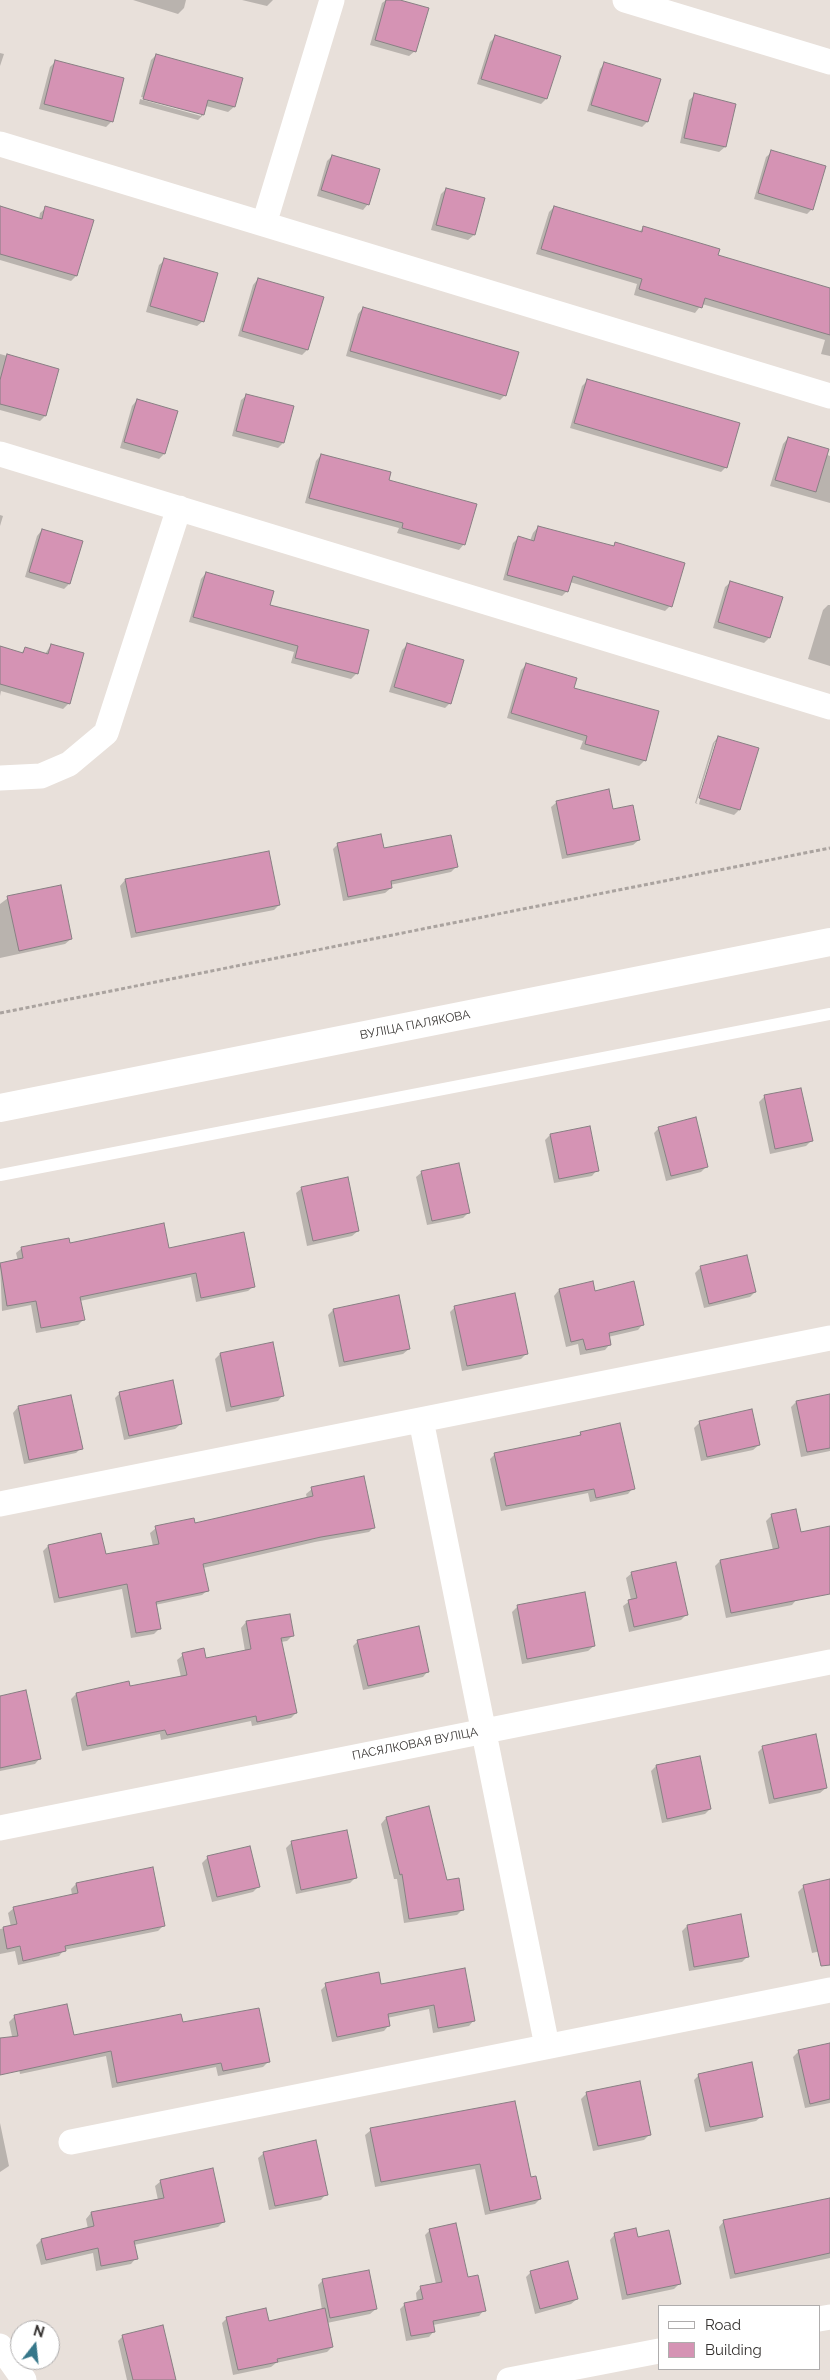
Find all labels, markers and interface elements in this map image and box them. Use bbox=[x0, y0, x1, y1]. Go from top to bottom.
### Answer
street label: ВУЛІЦА ПАЛЯКОВА bbox=[359, 1007, 471, 1043]
street label: ПАСЯЛКОВАЯ ВУЛІЦА bbox=[351, 1725, 479, 1763]
legend bbox=[658, 2305, 820, 2370]
text: Road bbox=[705, 2316, 741, 2334]
north arrow bbox=[10, 2320, 60, 2370]
text: N bbox=[32, 2322, 46, 2341]
text: Building bbox=[705, 2341, 762, 2359]

